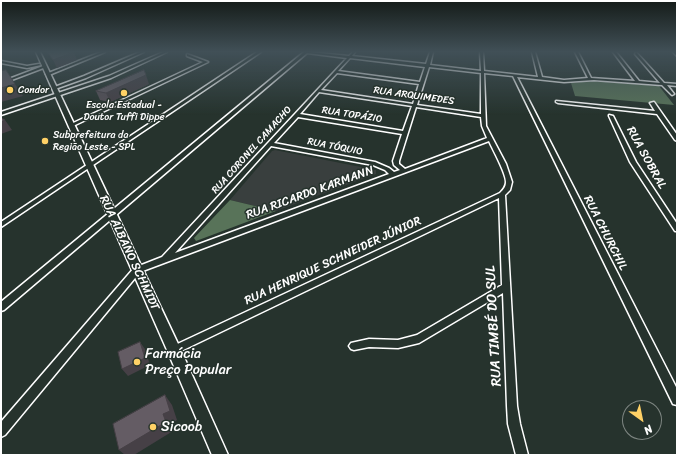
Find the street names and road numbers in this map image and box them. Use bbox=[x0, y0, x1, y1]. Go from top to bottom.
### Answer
street label: RUA ARQUIMEDES bbox=[373, 84, 455, 108]
street label: RUA CORONEL CAMACHO bbox=[209, 104, 295, 196]
street label: RUA TOPÁZIO bbox=[321, 104, 383, 126]
street label: RUA SOBRAL bbox=[623, 124, 669, 192]
street label: RUA TÓQUIO bbox=[306, 136, 364, 158]
street label: RUA RICARDO KARMANN bbox=[244, 163, 376, 223]
street label: RUA ALBANO SCHMIDT bbox=[96, 193, 162, 313]
street label: RUA CHURCHIL bbox=[580, 193, 630, 273]
street label: RUA HENRIQUE SCHNEIDER JÚNIOR bbox=[242, 214, 424, 308]
street label: RUA TIMBÉ DO SUL bbox=[482, 265, 506, 387]

